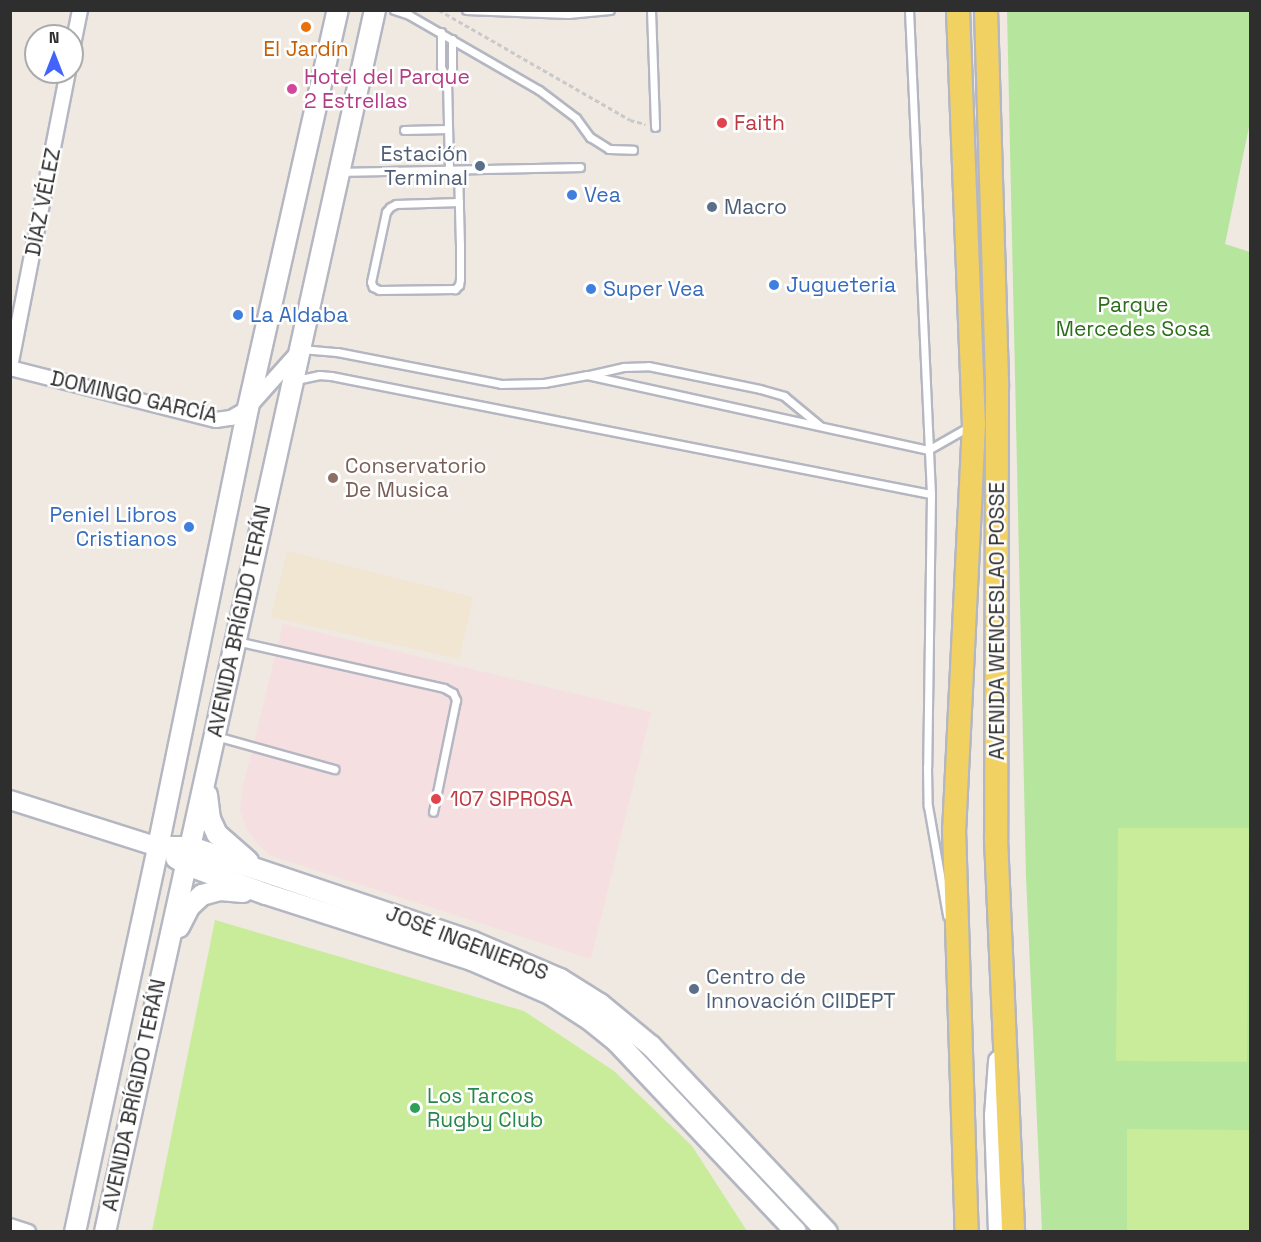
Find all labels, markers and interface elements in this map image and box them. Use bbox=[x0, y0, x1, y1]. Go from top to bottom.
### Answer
marker: El Jardín bbox=[299, 20, 313, 34]
north arrow bbox=[24, 24, 84, 84]
text: N bbox=[49, 27, 59, 48]
place label: El Jardín bbox=[263, 36, 349, 62]
place label: Hotel del Parque 2 Estrellas bbox=[304, 64, 470, 114]
marker: Hotel del Parque 2 Estrellas bbox=[285, 82, 299, 96]
place label: Faith bbox=[734, 110, 785, 136]
marker: Faith bbox=[715, 116, 729, 130]
place label: Estación Terminal bbox=[380, 141, 468, 191]
street label: DÍAZ VÉLEZ bbox=[20, 146, 66, 258]
marker: Estación Terminal bbox=[473, 159, 487, 173]
place label: Vea bbox=[584, 182, 621, 208]
marker: Vea bbox=[565, 188, 579, 202]
place label: Macro bbox=[724, 194, 787, 220]
marker: Macro bbox=[705, 200, 719, 214]
place label: Jugueteria bbox=[786, 272, 896, 298]
place label: Super Vea bbox=[603, 276, 705, 302]
marker: Jugueteria bbox=[767, 278, 781, 292]
marker: Super Vea bbox=[584, 282, 598, 296]
park label: Parque Mercedes Sosa bbox=[1056, 292, 1210, 342]
place label: La Aldaba bbox=[250, 302, 349, 328]
marker: La Aldaba bbox=[231, 308, 245, 322]
street label: DOMINGO GARCÍA bbox=[48, 366, 220, 428]
place label: Conservatorio De Musica bbox=[345, 453, 486, 503]
marker: Conservatorio De Musica bbox=[326, 471, 340, 485]
street label: AVENIDA WENCESLAO POSSE bbox=[984, 482, 1010, 760]
place label: Peniel Libros Cristianos bbox=[50, 502, 177, 552]
street label: AVENIDA BRÍGIDO TERÁN bbox=[202, 502, 276, 740]
marker: Peniel Libros Cristianos bbox=[182, 520, 196, 534]
place label: 107 SIPROSA bbox=[450, 786, 573, 812]
marker: 107 SIPROSA bbox=[427, 790, 445, 808]
street label: JOSÉ INGENIEROS bbox=[382, 900, 552, 986]
place label: Centro de Innovación CIIDEPT bbox=[706, 964, 896, 1014]
street label: AVENIDA BRÍGIDO TERÁN bbox=[97, 976, 171, 1214]
marker: Centro de Innovación CIIDEPT bbox=[687, 982, 701, 996]
place label: Los Tarcos Rugby Club bbox=[427, 1083, 543, 1133]
marker: Los Tarcos Rugby Club bbox=[408, 1101, 422, 1115]

